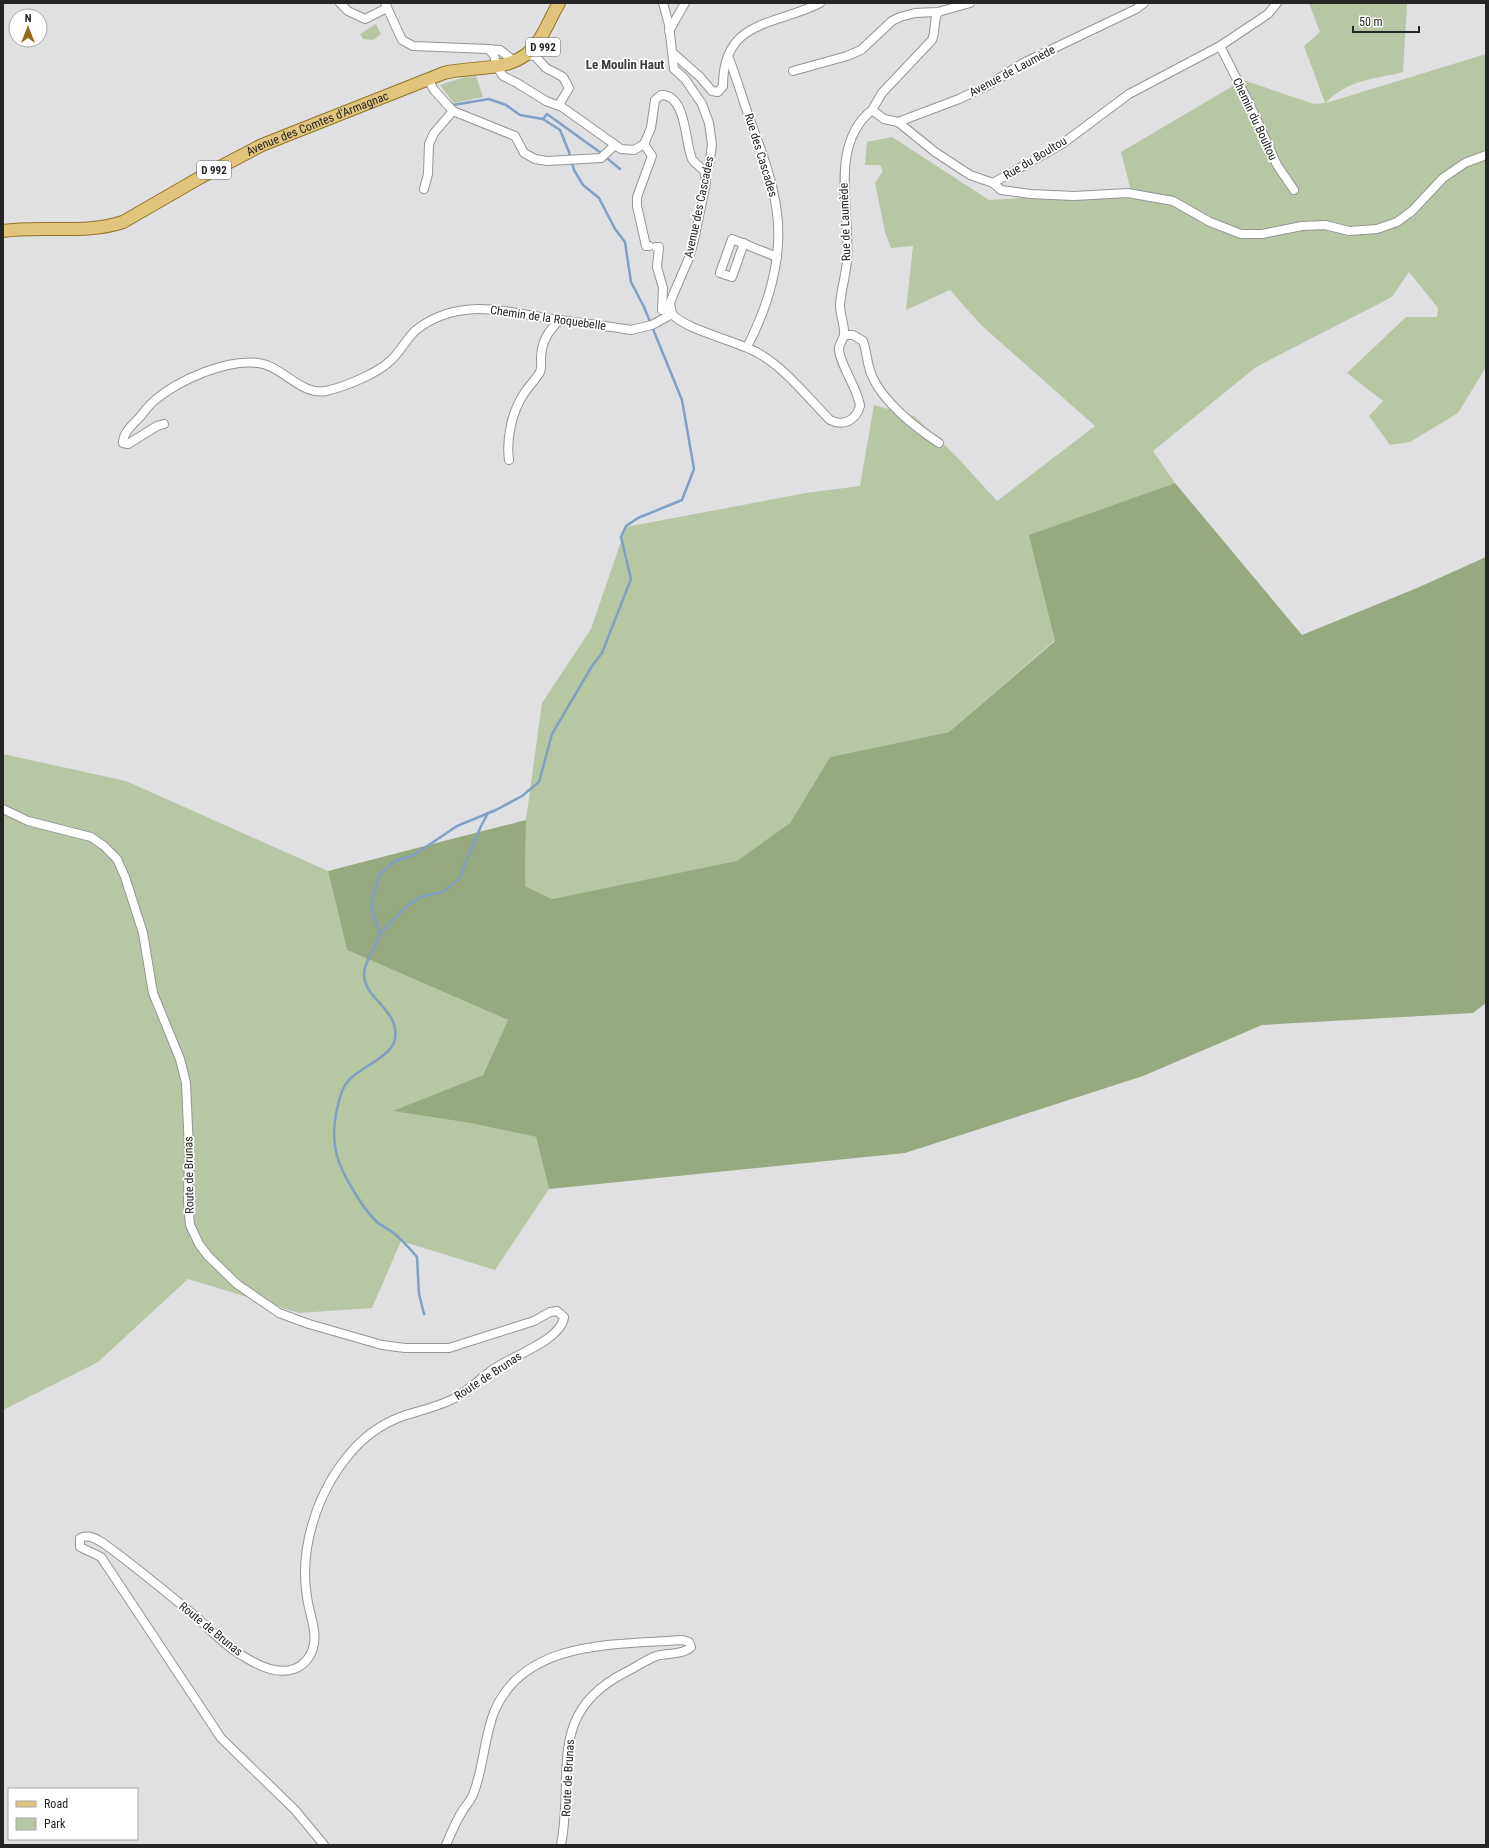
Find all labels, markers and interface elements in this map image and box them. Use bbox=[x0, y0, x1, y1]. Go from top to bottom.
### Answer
north arrow bbox=[8, 8, 48, 48]
scale bar bbox=[1353, 8, 1419, 34]
text: N bbox=[25, 12, 32, 25]
text: 50 m bbox=[1359, 15, 1383, 29]
road number: D 992 bbox=[526, 38, 560, 56]
street label: Avenue de Laumède bbox=[967, 42, 1058, 100]
district label: Le Moulin Haut bbox=[586, 57, 664, 72]
street label: Chemin du Boultou bbox=[1230, 75, 1280, 163]
street label: Avenue des Comtes d'Armagnac bbox=[244, 89, 391, 159]
street label: Rue des Cascades bbox=[742, 111, 780, 199]
street label: Rue du Boultou bbox=[1001, 134, 1069, 182]
street label: Avenue des Cascades bbox=[681, 155, 717, 259]
road number: D 992 bbox=[197, 161, 231, 179]
street label: Rue de Laumède bbox=[837, 182, 853, 261]
street label: Chemin de la Roquebelle bbox=[489, 303, 607, 333]
street label: Route de Brunas bbox=[181, 1136, 197, 1214]
street label: Route de Brunas bbox=[452, 1349, 524, 1403]
street label: Route de Brunas bbox=[176, 1599, 246, 1659]
street label: Route de Brunas bbox=[559, 1739, 577, 1817]
legend bbox=[8, 1788, 138, 1840]
text: Road bbox=[44, 1797, 68, 1811]
text: Park bbox=[44, 1817, 66, 1831]

